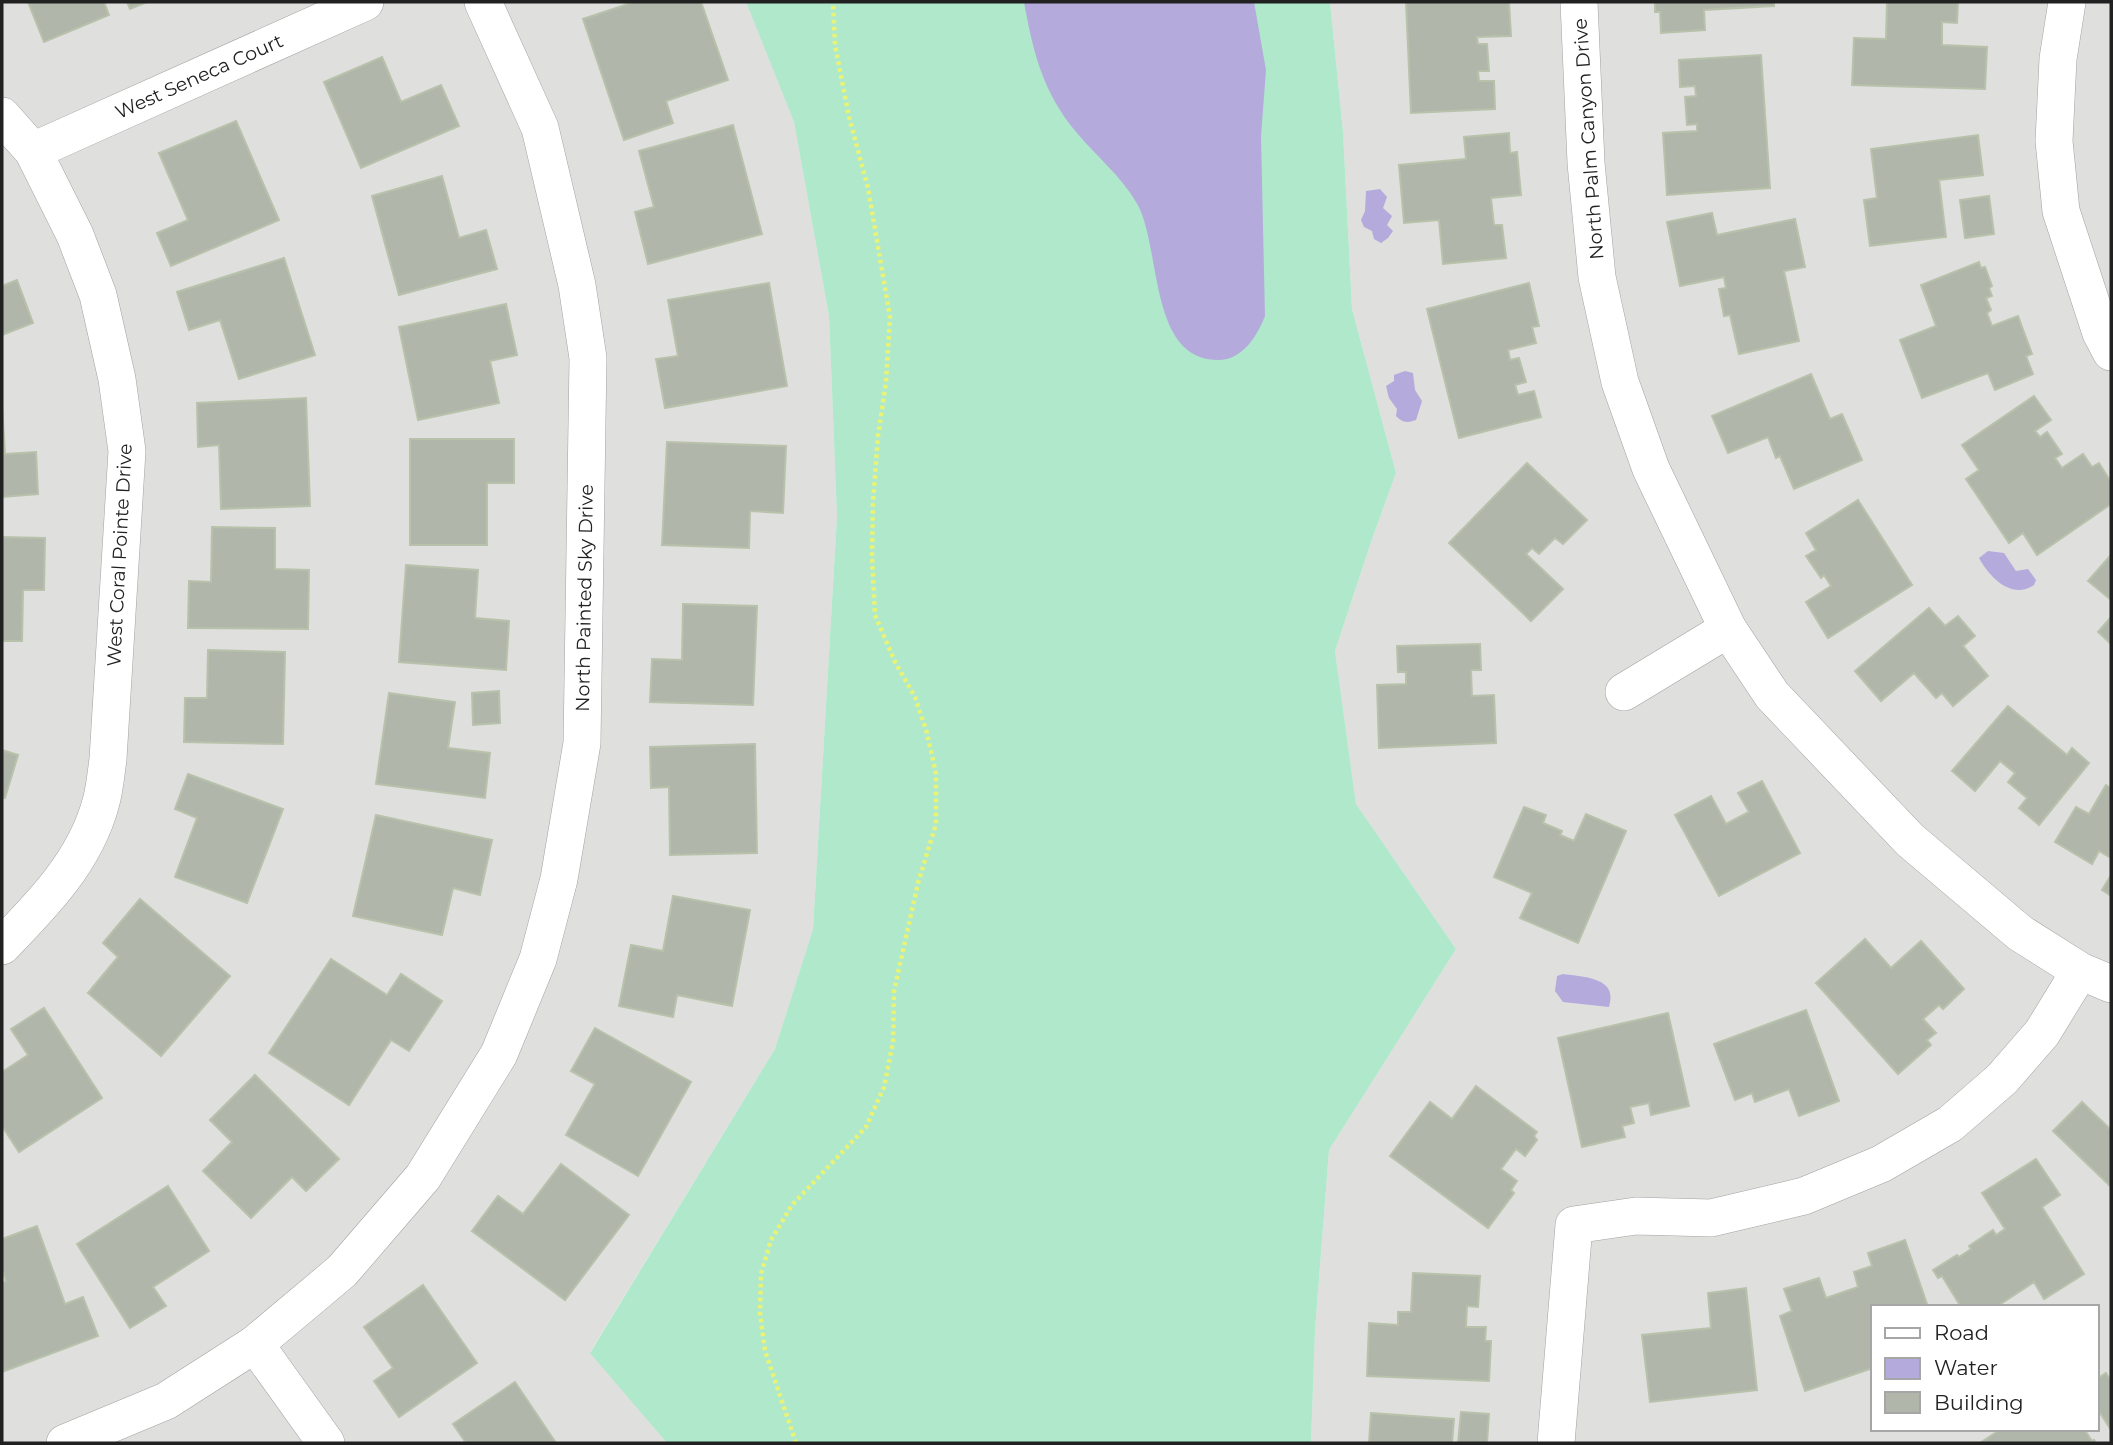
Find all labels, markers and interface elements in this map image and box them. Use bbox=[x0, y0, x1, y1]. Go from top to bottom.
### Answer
street label: North Palm Canyon Drive bbox=[1569, 17, 1608, 261]
street label: West Seneca Court bbox=[112, 29, 287, 124]
street label: West Coral Pointe Drive bbox=[102, 443, 137, 667]
street label: North Painted Sky Drive bbox=[571, 484, 598, 712]
legend bbox=[1871, 1305, 2099, 1431]
text: Road bbox=[1934, 1320, 1989, 1345]
text: Water bbox=[1934, 1355, 1998, 1380]
text: Building bbox=[1934, 1390, 2024, 1415]

